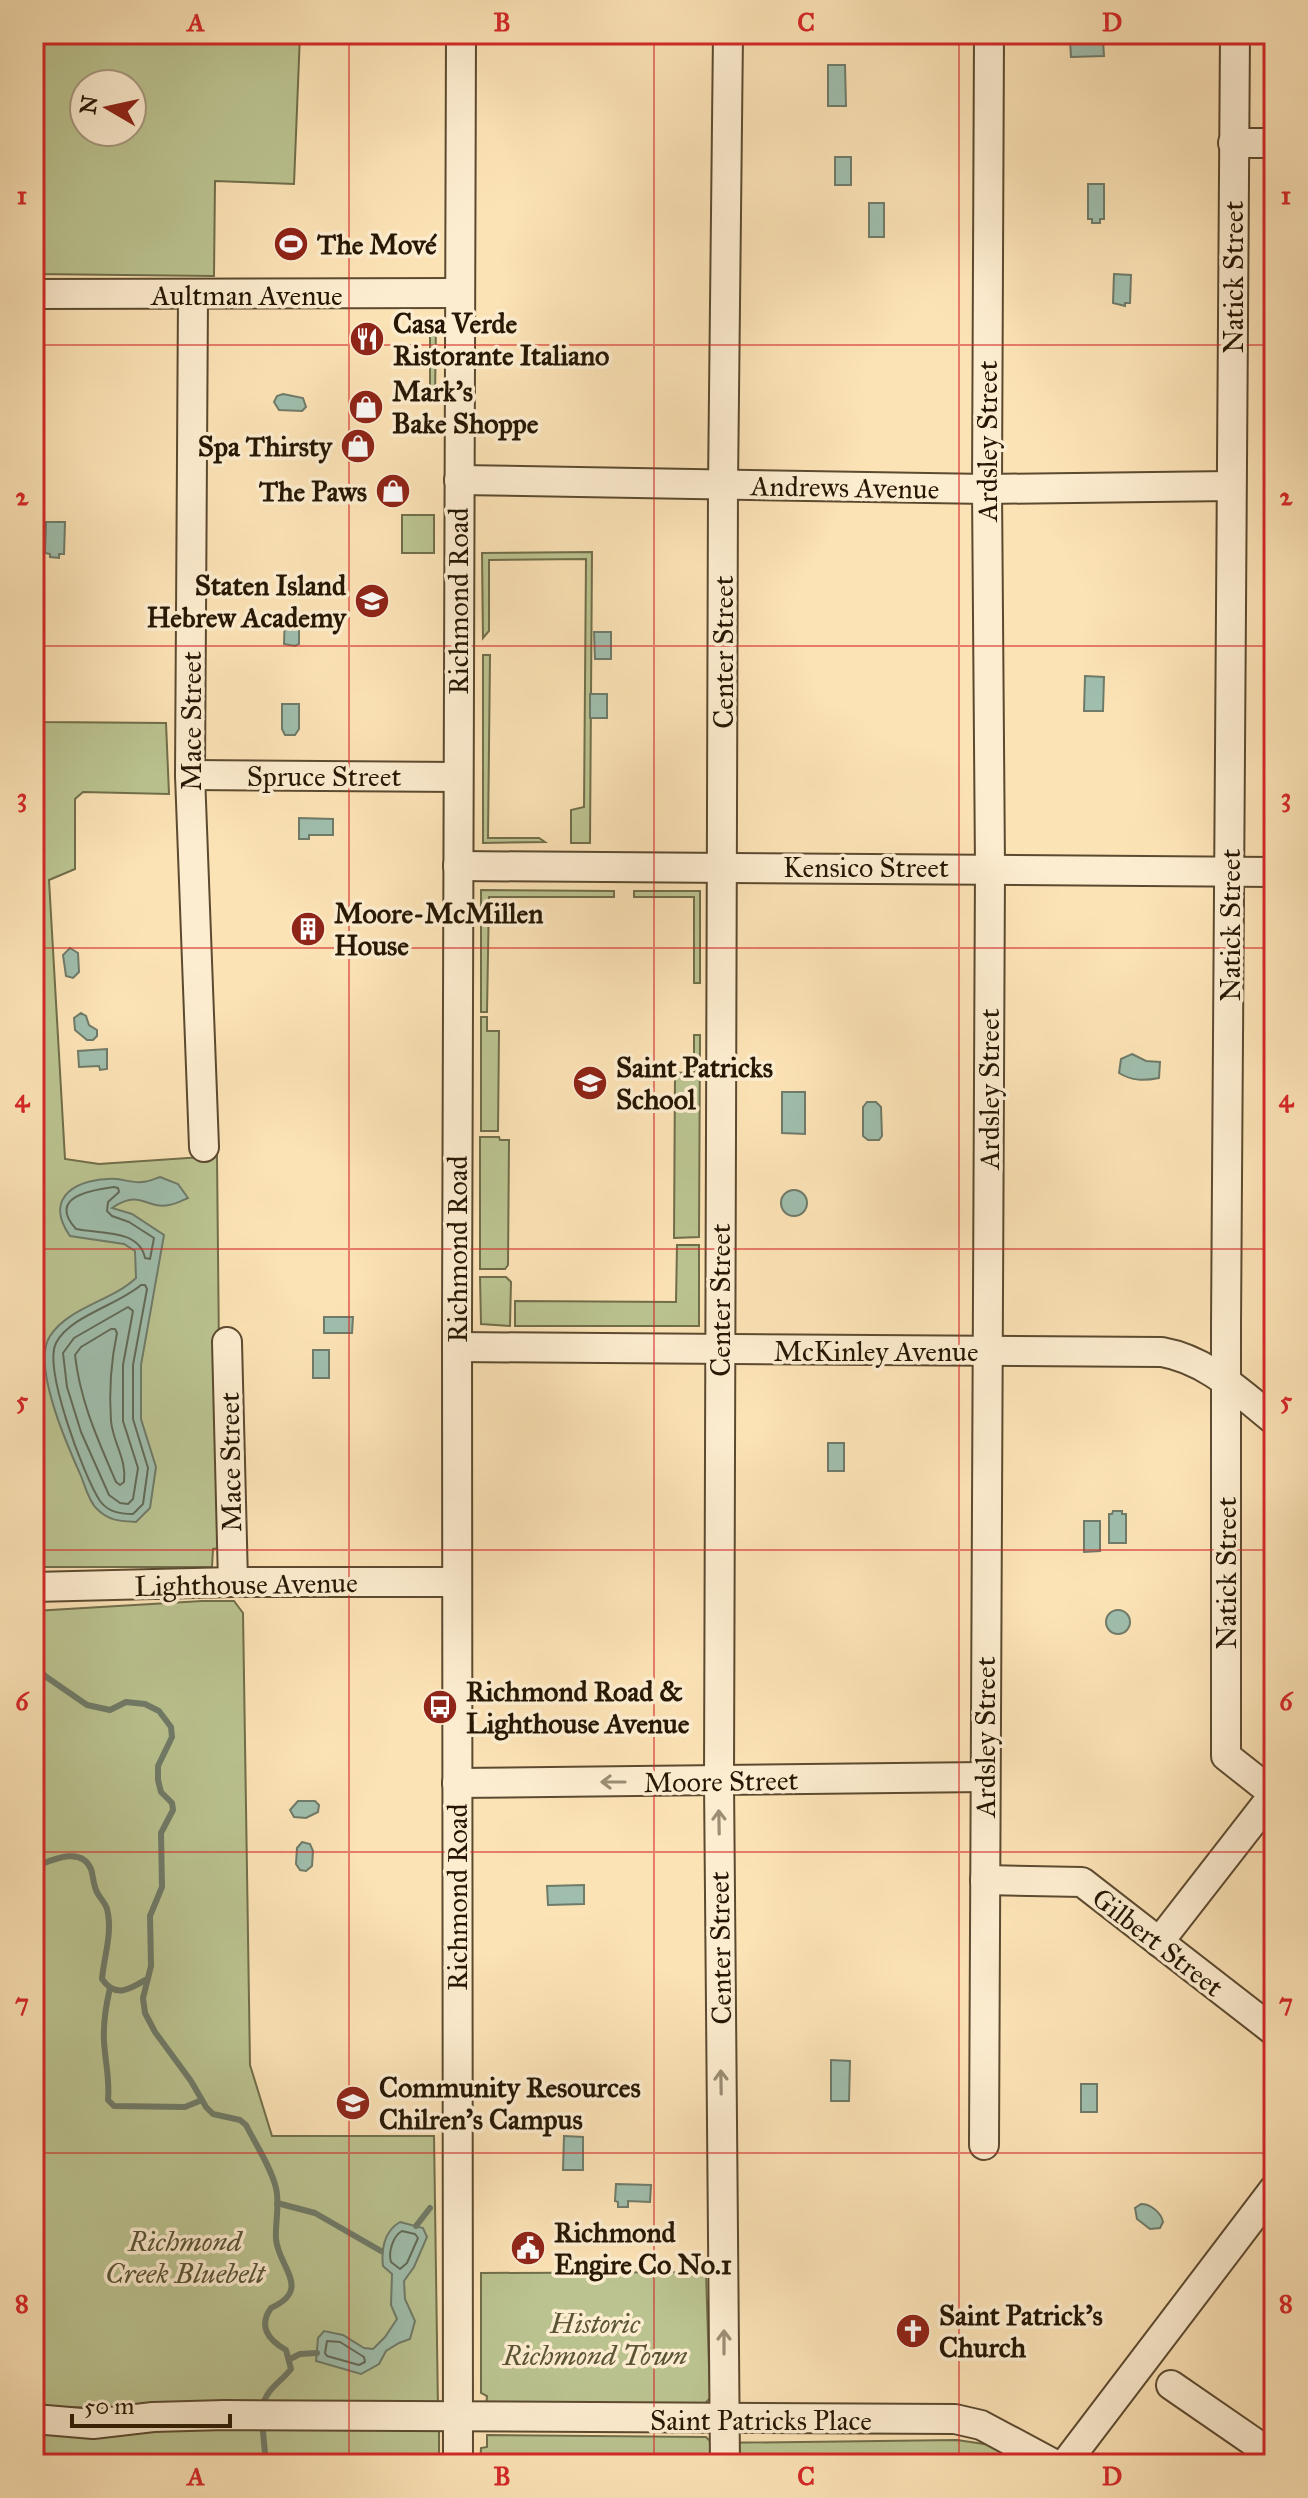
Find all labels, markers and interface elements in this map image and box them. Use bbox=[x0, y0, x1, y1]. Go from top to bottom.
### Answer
text: A bbox=[185, 6, 205, 38]
text: B bbox=[493, 6, 511, 38]
text: C bbox=[797, 6, 815, 38]
text: D bbox=[1102, 6, 1122, 38]
north arrow bbox=[68, 68, 148, 148]
text: N bbox=[74, 93, 104, 116]
text: 1 bbox=[17, 179, 27, 211]
text: 1 bbox=[1281, 179, 1291, 211]
street label: Natick Street bbox=[1216, 200, 1251, 353]
sports icon: The Mové bbox=[272, 225, 310, 263]
place label: The Mové bbox=[317, 227, 437, 262]
street label: Aultman Avenue bbox=[150, 278, 343, 313]
place label: Casa Verde Ristorante Italiano bbox=[393, 306, 609, 373]
restaurant icon: Casa Verde Ristorante Italiano bbox=[348, 320, 386, 358]
street label: Ardsley Street bbox=[970, 360, 1005, 523]
place label: Mark's Bake Shoppe bbox=[392, 374, 539, 441]
shop icon: Mark's Bake Shoppe bbox=[347, 388, 385, 426]
shop icon: Spa Thirsty bbox=[339, 427, 377, 465]
place label: Spa Thirsty bbox=[198, 429, 333, 464]
street label: Andrews Avenue bbox=[749, 468, 940, 507]
shop icon: The Paws bbox=[374, 472, 412, 510]
place label: The Paws bbox=[259, 474, 367, 509]
text: 2 bbox=[16, 480, 30, 512]
text: 2 bbox=[1280, 480, 1294, 512]
street label: Richmond Road bbox=[441, 507, 476, 695]
place label: Staten Island Hebrew Academy bbox=[146, 568, 347, 635]
street label: Center Street bbox=[706, 575, 741, 729]
school or university icon: Staten Island Hebrew Academy bbox=[353, 582, 391, 620]
street label: Mace Street bbox=[174, 651, 209, 791]
street label: Spruce Street bbox=[247, 759, 401, 794]
text: 3 bbox=[17, 781, 27, 813]
text: 3 bbox=[1281, 781, 1291, 813]
street label: Natick Street bbox=[1213, 848, 1248, 1001]
street label: Kensico Street bbox=[783, 850, 949, 885]
place label: Moore-McMillen House bbox=[334, 896, 543, 963]
building icon: Moore-McMillen House bbox=[289, 910, 327, 948]
street label: Ardsley Street bbox=[972, 1008, 1007, 1171]
place label: Saint Patricks School bbox=[616, 1050, 773, 1117]
school or university icon: Saint Patricks School bbox=[571, 1064, 609, 1102]
text: 4 bbox=[15, 1082, 31, 1114]
text: 4 bbox=[1279, 1082, 1295, 1114]
street label: Richmond Road bbox=[440, 1155, 475, 1343]
street label: Center Street bbox=[703, 1223, 738, 1377]
street label: McKinley Avenue bbox=[773, 1334, 979, 1369]
text: 5 bbox=[16, 1384, 29, 1416]
text: 5 bbox=[1280, 1384, 1293, 1416]
street label: Mace Street bbox=[212, 1392, 249, 1532]
street label: Natick Street bbox=[1209, 1496, 1244, 1649]
street label: Lighthouse Avenue bbox=[134, 1565, 358, 1604]
street label: Ardsley Street bbox=[968, 1656, 1003, 1819]
place label: Richmond Road & Lighthouse Avenue bbox=[466, 1674, 690, 1741]
text: 6 bbox=[15, 1685, 30, 1717]
text: 6 bbox=[1279, 1685, 1294, 1717]
bus stop icon: Richmond Road & Lighthouse Avenue bbox=[421, 1688, 459, 1726]
street label: Moore Street bbox=[643, 1763, 799, 1800]
one-way arrow bbox=[600, 1774, 627, 1790]
street label: Richmond Road bbox=[440, 1803, 475, 1991]
one-way arrow bbox=[711, 1809, 727, 1836]
street label: Center Street bbox=[702, 1871, 739, 2025]
street label: Gilbert Street bbox=[1085, 1880, 1230, 2005]
text: 7 bbox=[15, 1986, 29, 2018]
text: 7 bbox=[1279, 1986, 1293, 2018]
one-way arrow bbox=[714, 2069, 729, 2096]
place label: Community Resources Chilren's Campus bbox=[379, 2070, 641, 2137]
school or university icon: Community Resources Chilren's Campus bbox=[334, 2084, 372, 2122]
place label: Richmond Engire Co No.1 bbox=[554, 2215, 732, 2282]
park label: Richmond Creek Bluebelt bbox=[105, 2224, 267, 2291]
public building icon: Richmond Engire Co No.1 bbox=[509, 2229, 547, 2267]
text: 8 bbox=[15, 2287, 29, 2319]
text: 8 bbox=[1279, 2287, 1293, 2319]
place label: Saint Patrick's Church bbox=[939, 2298, 1103, 2365]
park label: Historic Richmond Town bbox=[502, 2306, 688, 2373]
church icon: Saint Patrick's Church bbox=[894, 2312, 932, 2350]
one-way arrow bbox=[716, 2329, 732, 2356]
scale bar bbox=[72, 2378, 230, 2428]
text: 50 m bbox=[84, 2391, 134, 2421]
street label: Saint Patricks Place bbox=[650, 2403, 872, 2438]
text: A bbox=[185, 2460, 205, 2492]
text: B bbox=[493, 2460, 511, 2492]
text: C bbox=[797, 2460, 815, 2492]
text: D bbox=[1102, 2460, 1122, 2492]

